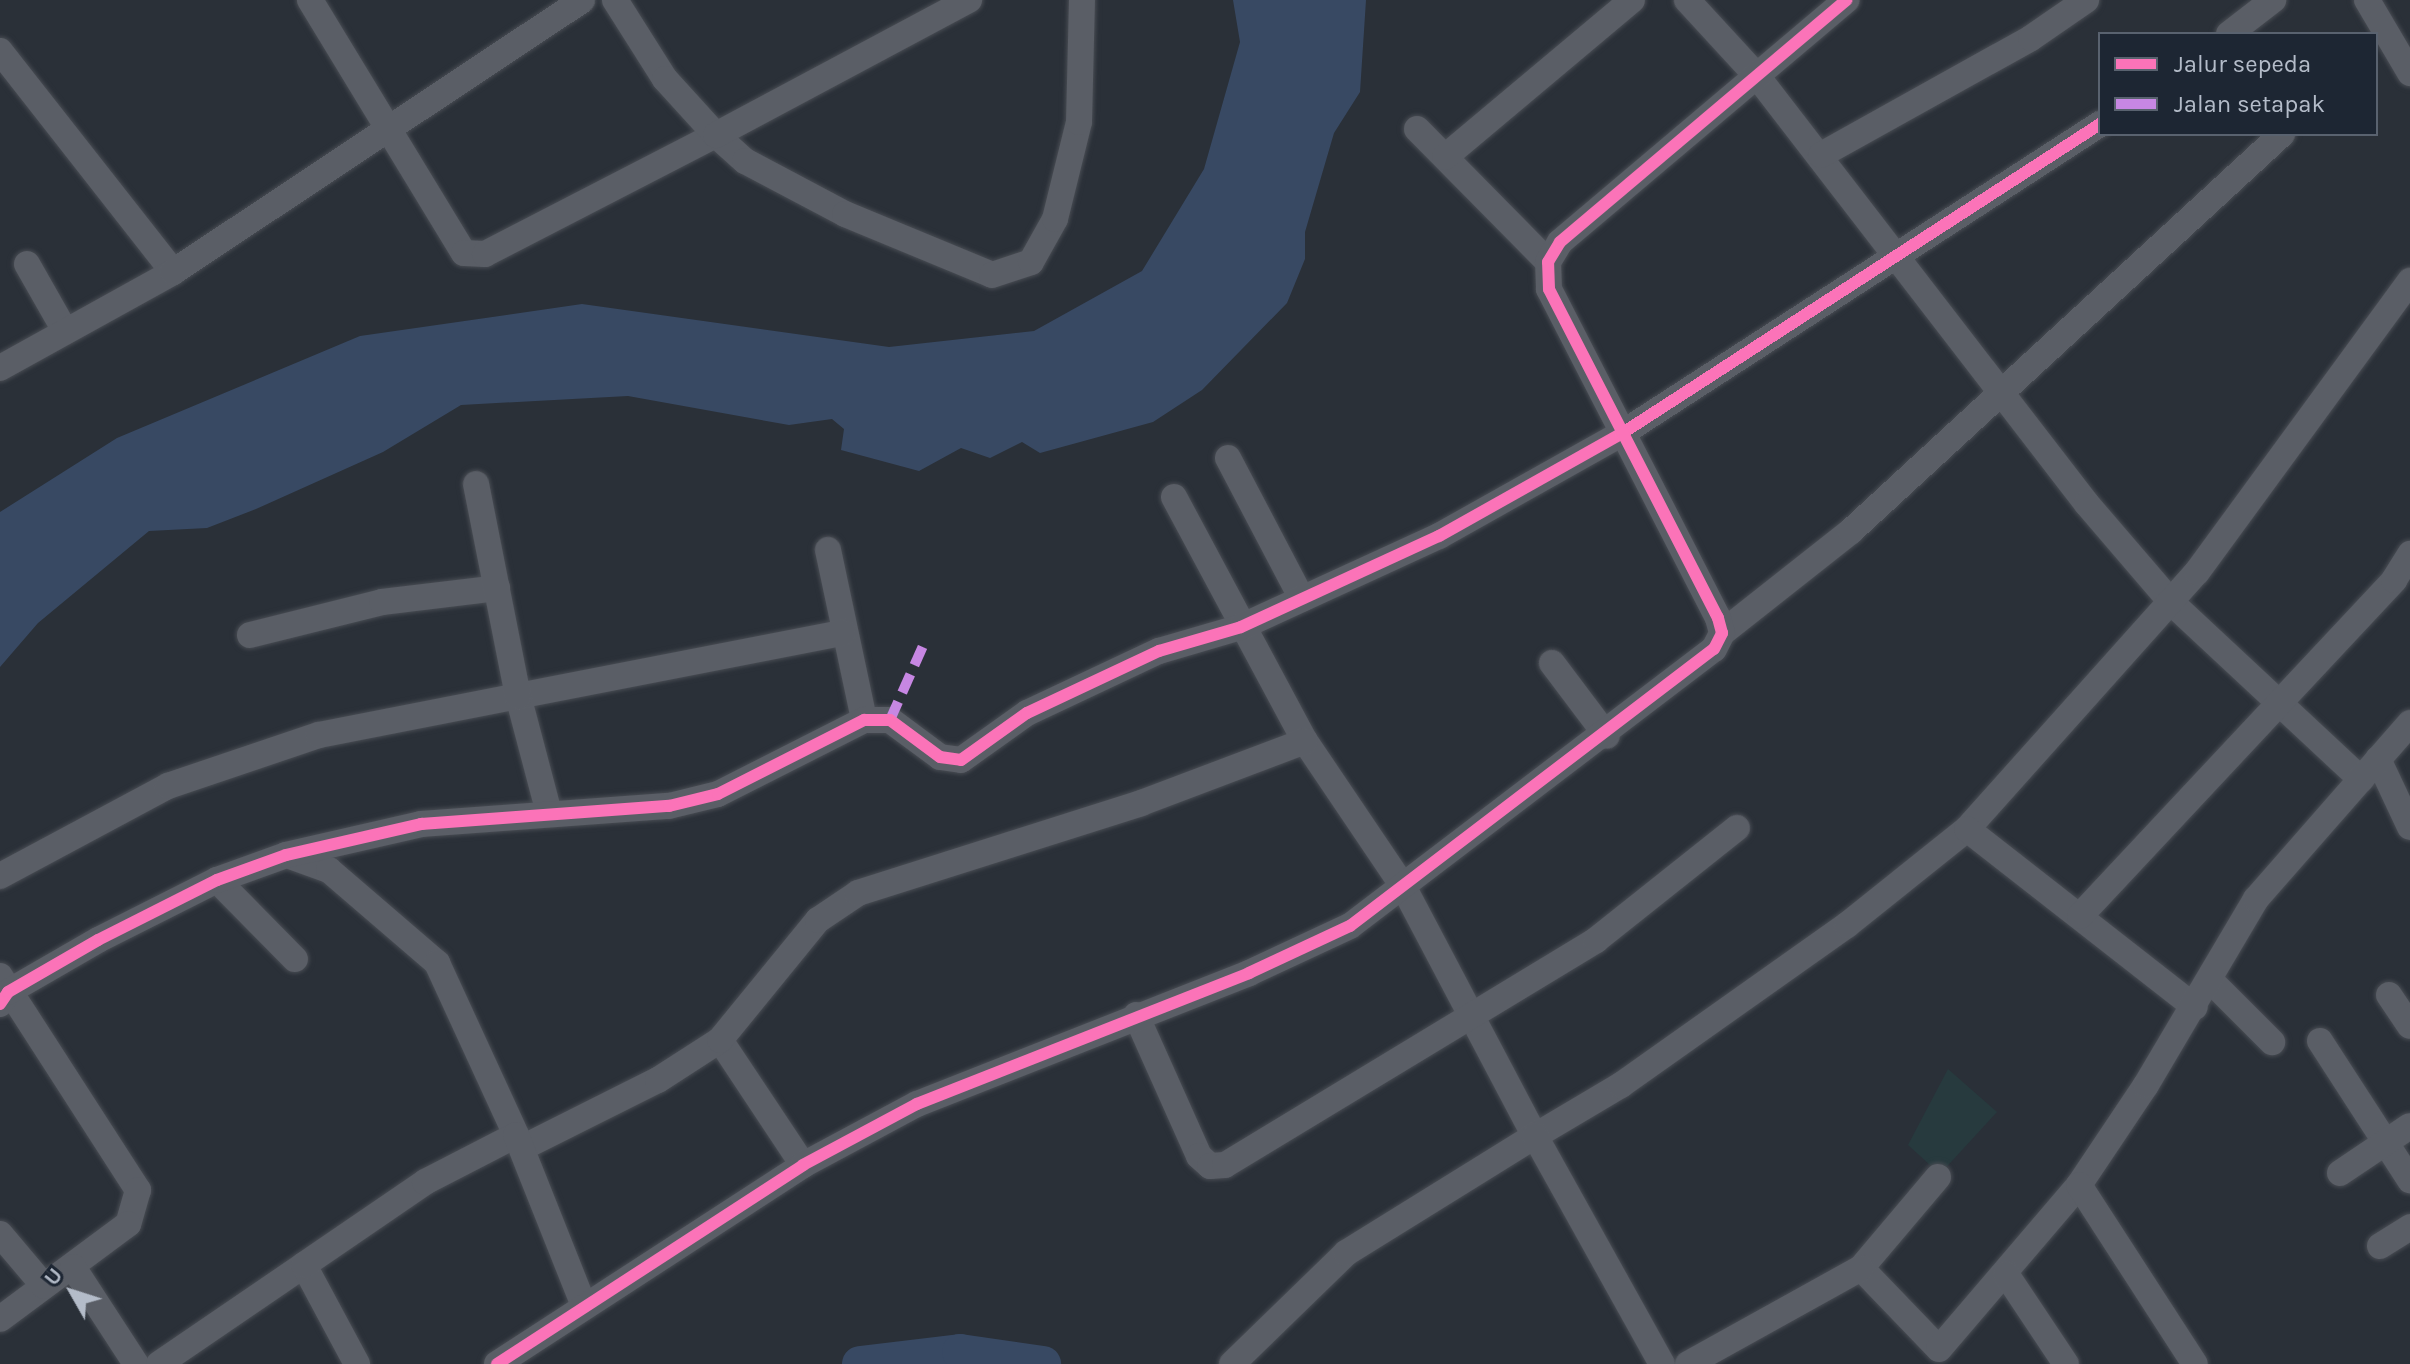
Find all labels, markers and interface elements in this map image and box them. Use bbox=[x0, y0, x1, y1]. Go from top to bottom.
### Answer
legend bbox=[2098, 32, 2378, 136]
text: Jalur sepeda bbox=[2174, 50, 2311, 78]
text: Jalan setapak bbox=[2174, 90, 2325, 118]
north arrow bbox=[32, 1252, 112, 1332]
text: U bbox=[38, 1263, 68, 1291]

